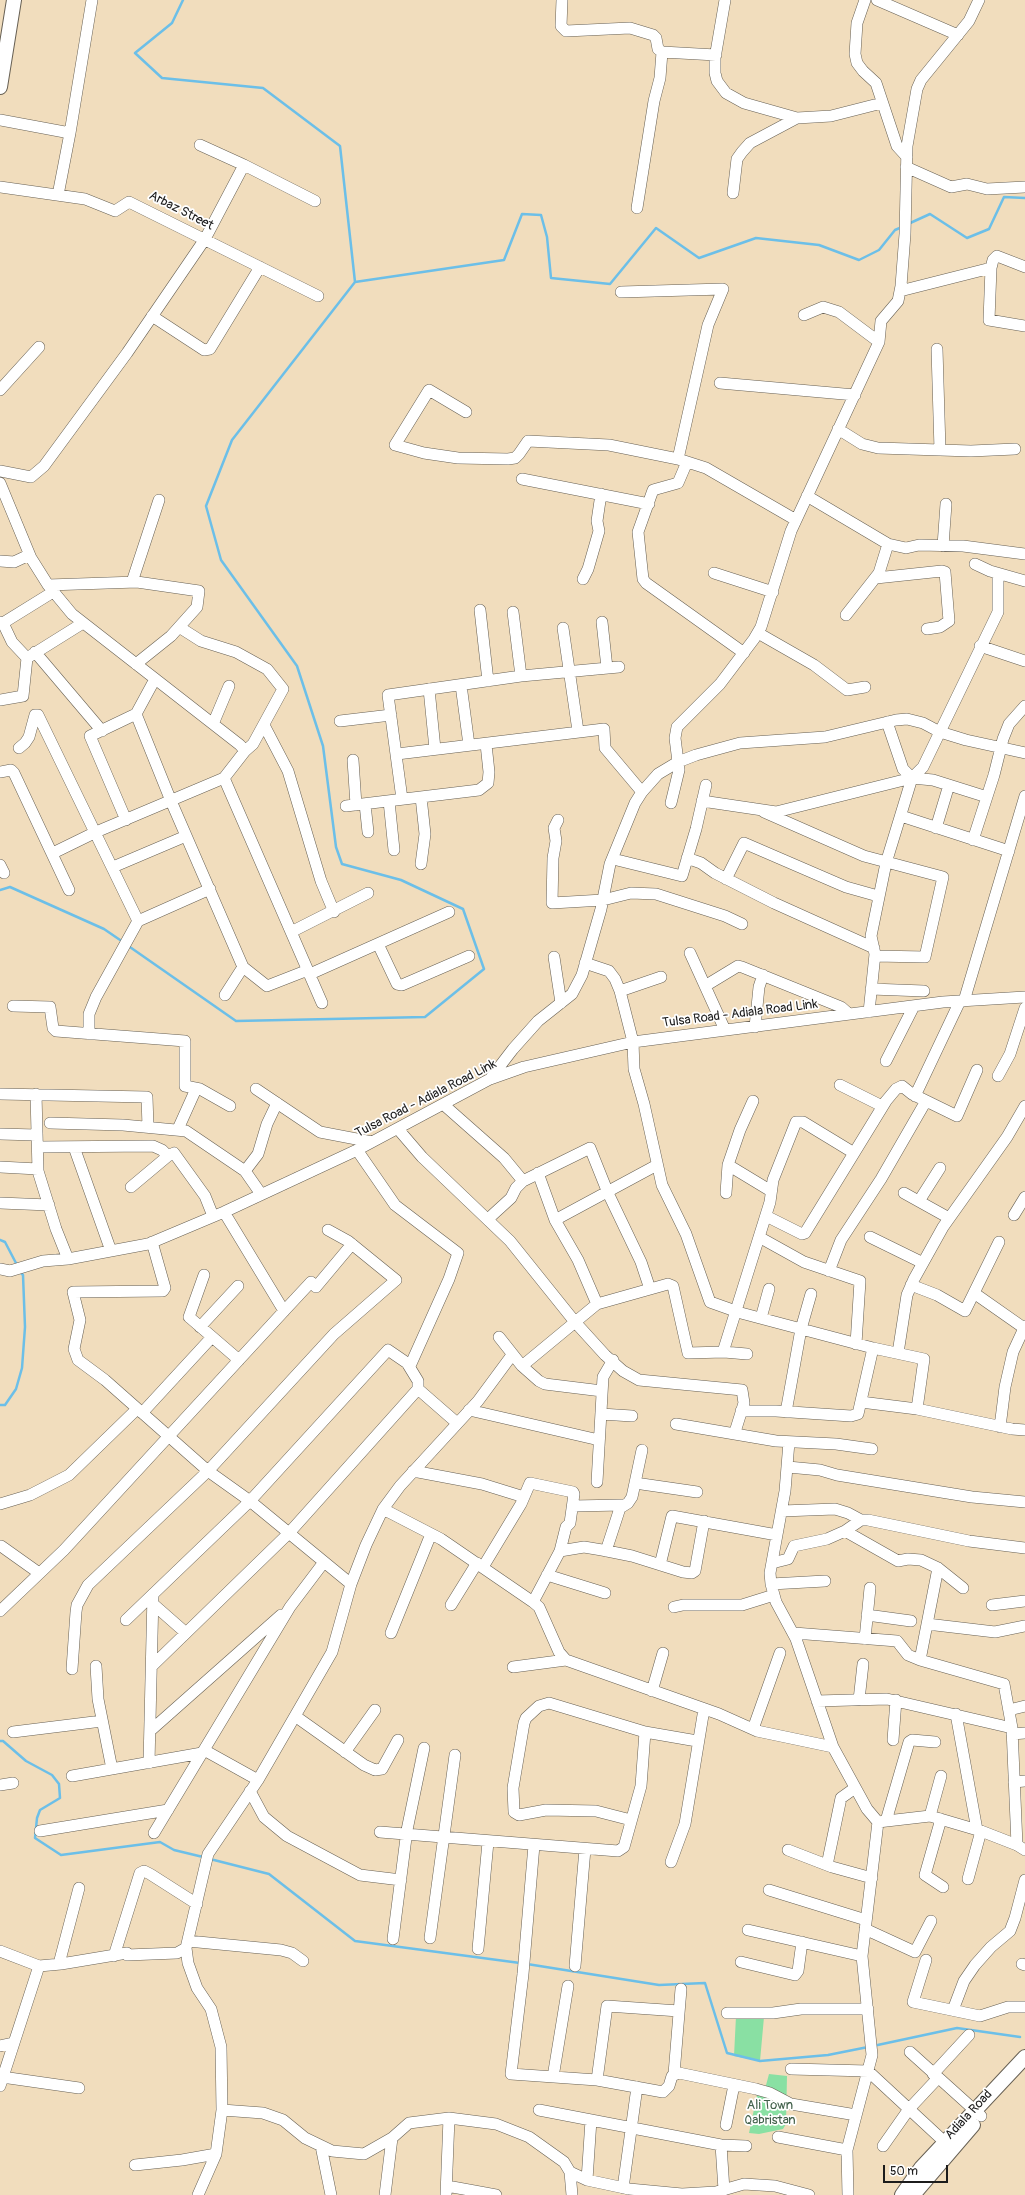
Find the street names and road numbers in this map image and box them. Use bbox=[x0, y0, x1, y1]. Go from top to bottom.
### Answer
street label: Arbaz Street bbox=[146, 188, 216, 234]
street label: Tulsa Road - Adiala Road Link bbox=[661, 997, 819, 1031]
street label: Tulsa Road - Adiala Road Link bbox=[353, 1057, 499, 1141]
street label: Adiala Road bbox=[942, 2087, 996, 2143]

